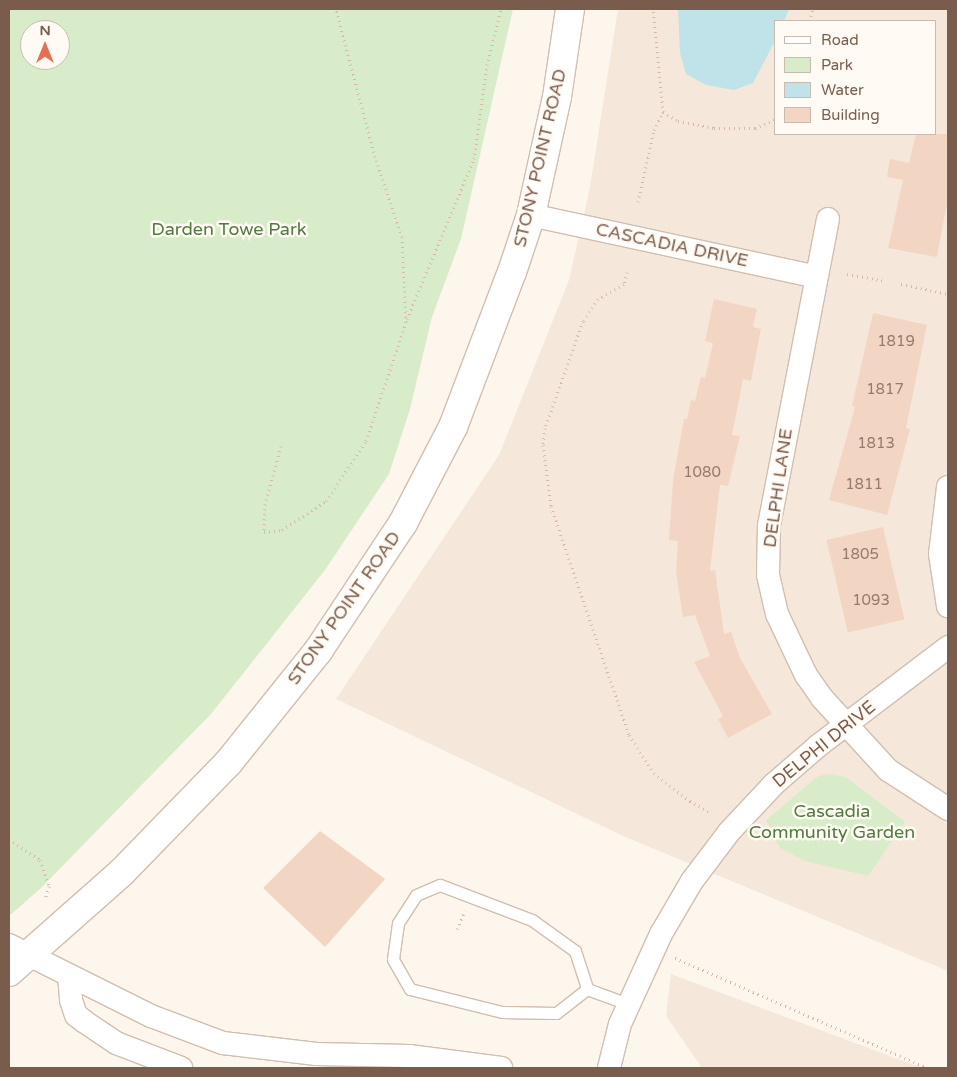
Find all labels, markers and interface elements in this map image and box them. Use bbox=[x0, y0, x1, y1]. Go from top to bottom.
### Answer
north arrow bbox=[20, 20, 70, 70]
legend bbox=[774, 20, 937, 135]
text: N bbox=[39, 22, 51, 39]
text: Road bbox=[821, 31, 859, 49]
text: Park bbox=[821, 56, 853, 74]
street label: STONY POINT ROAD bbox=[509, 67, 571, 249]
text: Water bbox=[821, 81, 864, 99]
text: Building bbox=[821, 106, 880, 124]
park label: Darden Towe Park bbox=[151, 218, 307, 240]
street label: CASCADIA DRIVE bbox=[594, 218, 750, 272]
house number: 1819 bbox=[877, 333, 915, 351]
house number: 1817 bbox=[866, 381, 904, 399]
street label: DELPHI LANE bbox=[759, 427, 797, 549]
house number: 1813 bbox=[857, 435, 895, 453]
house number: 1080 bbox=[683, 464, 721, 482]
house number: 1811 bbox=[845, 476, 883, 494]
street label: STONY POINT ROAD bbox=[283, 527, 405, 689]
house number: 1805 bbox=[841, 546, 879, 564]
house number: 1093 bbox=[852, 592, 890, 610]
street label: DELPHI DRIVE bbox=[768, 696, 880, 792]
park label: Cascadia Community Garden bbox=[749, 801, 915, 844]

